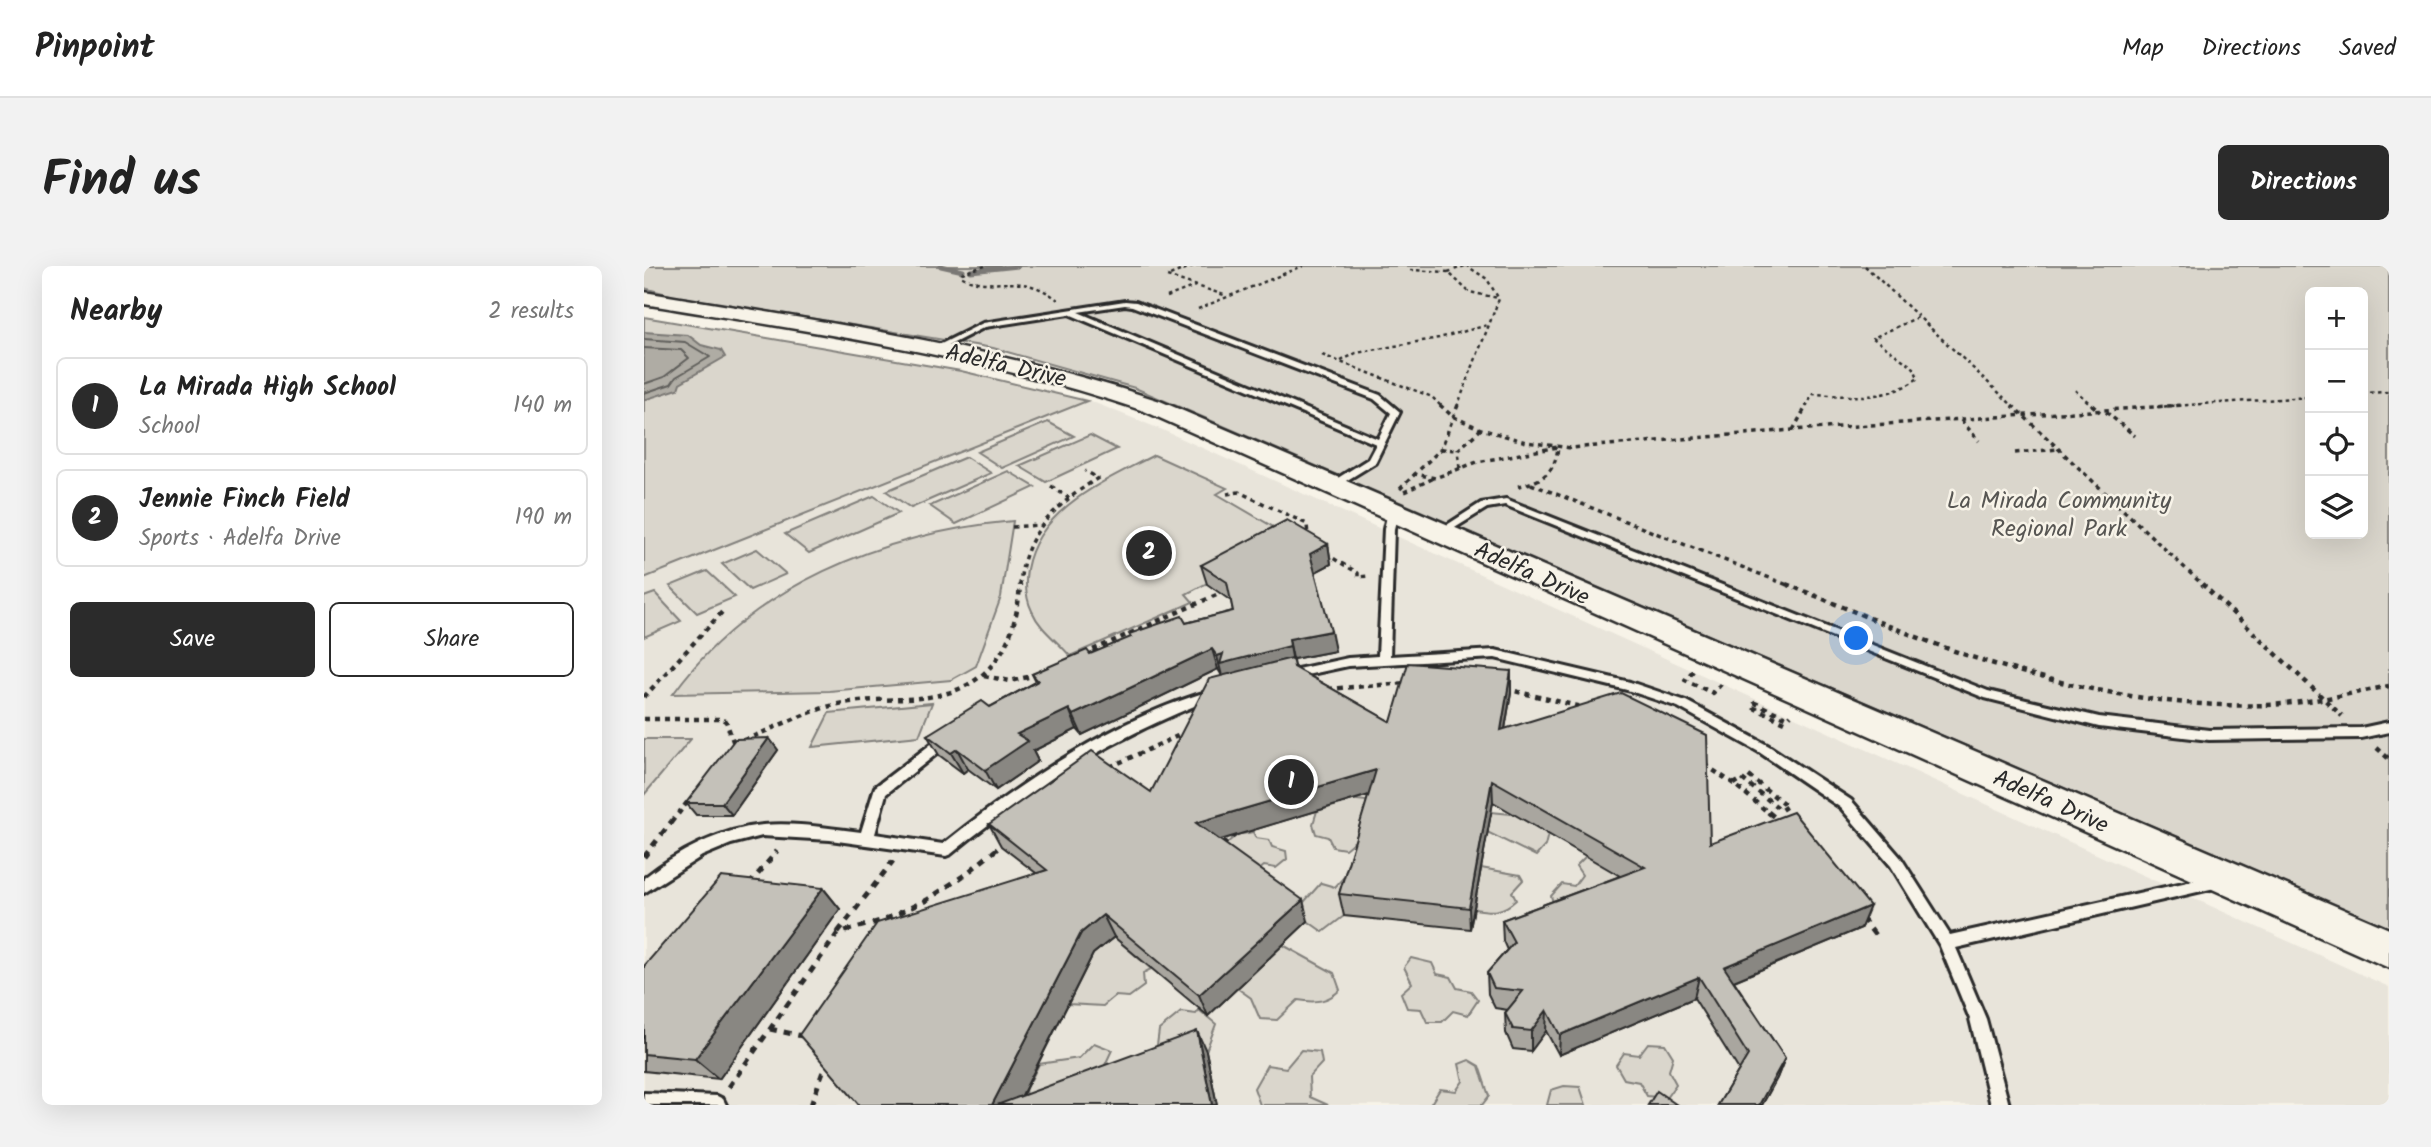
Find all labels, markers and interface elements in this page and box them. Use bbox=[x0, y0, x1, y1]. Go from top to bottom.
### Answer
text: Pinpoint bbox=[35, 22, 155, 75]
text: Map bbox=[2122, 29, 2164, 68]
text: Directions bbox=[2202, 29, 2301, 68]
text: Saved bbox=[2339, 29, 2396, 68]
text: Find us bbox=[42, 143, 200, 221]
button: Directions bbox=[2218, 145, 2389, 220]
map controls bbox=[2305, 287, 2368, 539]
button: + bbox=[2305, 287, 2368, 350]
text: Nearby bbox=[70, 288, 162, 336]
text: 2 results bbox=[488, 294, 574, 330]
street label: Adelfa Drive bbox=[941, 334, 1070, 399]
button: − bbox=[2305, 350, 2368, 413]
text: La Mirada High School bbox=[139, 367, 396, 409]
text: 1 bbox=[92, 388, 98, 424]
text: 140 m bbox=[513, 388, 572, 424]
text: School bbox=[139, 409, 200, 445]
button: locate bbox=[2305, 413, 2368, 476]
button: layers bbox=[2305, 476, 2368, 539]
text: Jennie Finch Field bbox=[139, 479, 350, 521]
park label: La Mirada Community Regional Park bbox=[1947, 482, 2172, 549]
text: 2 bbox=[88, 500, 102, 536]
text: 190 m bbox=[515, 500, 572, 536]
text: Sports · Adelfa Drive bbox=[139, 521, 341, 557]
pin: 2 bbox=[1126, 527, 1172, 579]
street label: Adelfa Drive bbox=[1467, 531, 1596, 617]
button: Save bbox=[70, 602, 315, 677]
button: Share bbox=[329, 602, 574, 677]
your location bbox=[1839, 621, 1873, 655]
pin: 1 bbox=[1268, 756, 1314, 808]
street label: Adelfa Drive bbox=[1986, 759, 2115, 845]

